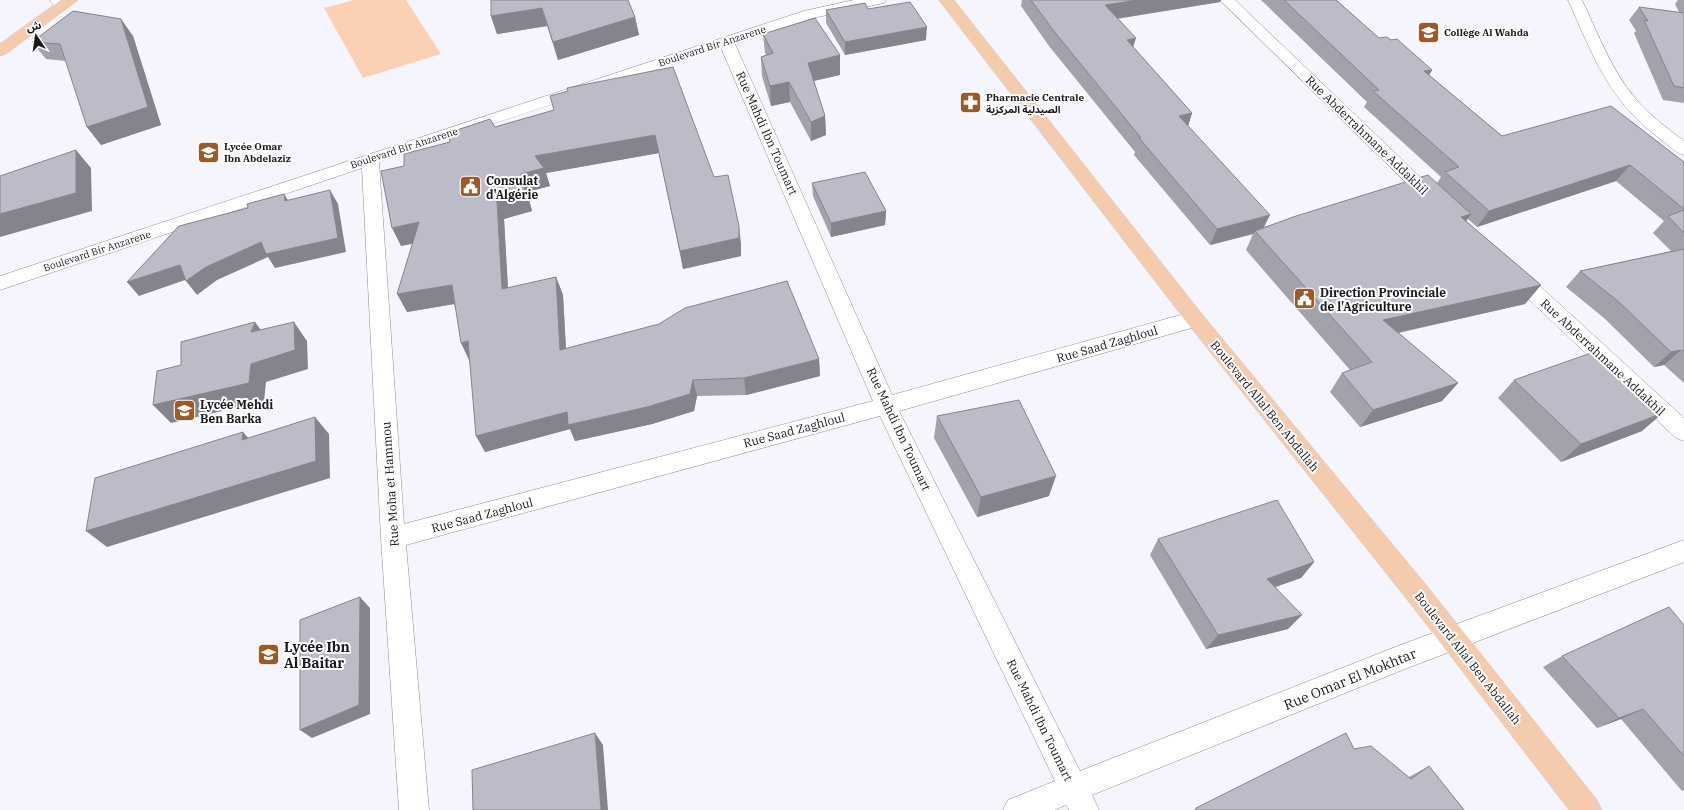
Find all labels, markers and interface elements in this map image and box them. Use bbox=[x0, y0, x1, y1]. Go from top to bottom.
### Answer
north arrow bbox=[16, 16, 56, 56]
text: ش bbox=[25, 18, 43, 35]
school or university icon: Collège Al Wahda bbox=[1415, 19, 1441, 45]
street label: Boulevard Bir Anzarene bbox=[657, 22, 767, 70]
place label: Collège Al Wahda bbox=[1444, 26, 1529, 39]
street label: Rue Mahdi Ibn Toumart bbox=[733, 69, 801, 197]
street label: Rue Abderrahmane Addakhil bbox=[1303, 72, 1432, 198]
pharmacy icon: Pharmacie Centrale الصيدلية المركزية bbox=[958, 90, 984, 116]
place label: Pharmacie Centrale الصيدلية المركزية bbox=[986, 91, 1085, 116]
street label: Boulevard Bir Anzarene bbox=[349, 124, 459, 172]
school or university icon: Lycée Omar Ibn Abdelaziz bbox=[196, 139, 222, 165]
place label: Lycée Omar Ibn Abdelaziz bbox=[224, 140, 291, 165]
place label: Consulat d'Algérie bbox=[486, 173, 538, 202]
public building icon: Consulat d'Algérie bbox=[457, 174, 483, 200]
street label: Boulevard Bir Anzarene bbox=[42, 227, 152, 275]
place label: Direction Provinciale de l'Agriculture bbox=[1320, 285, 1446, 314]
public building icon: Direction Provinciale de l'Agriculture bbox=[1291, 286, 1317, 312]
street label: Rue Abderrahmane Addakhil bbox=[1538, 295, 1669, 419]
street label: Rue Saad Zaghloul bbox=[1055, 322, 1160, 366]
street label: Boulevard Allal Ben Abdallah bbox=[1207, 337, 1323, 475]
street label: Rue Mahdi Ibn Toumart bbox=[864, 365, 934, 493]
place label: Lycée Mehdi Ben Barka bbox=[200, 397, 273, 426]
school or university icon: Lycée Mehdi Ben Barka bbox=[172, 398, 198, 424]
street label: Rue Saad Zaghloul bbox=[742, 409, 847, 451]
street label: Rue Moha et Hammou bbox=[378, 420, 402, 547]
street label: Rue Saad Zaghloul bbox=[430, 494, 535, 536]
street label: Boulevard Allal Ben Abdallah bbox=[1412, 589, 1525, 728]
place label: Lycée Ibn Al Baitar bbox=[284, 638, 350, 672]
school or university icon: Lycée Ibn Al Baitar bbox=[256, 642, 282, 668]
street label: Rue Omar El Mokhtar bbox=[1281, 644, 1420, 714]
street label: Rue Mahdi Ibn Toumart bbox=[1004, 657, 1076, 783]

